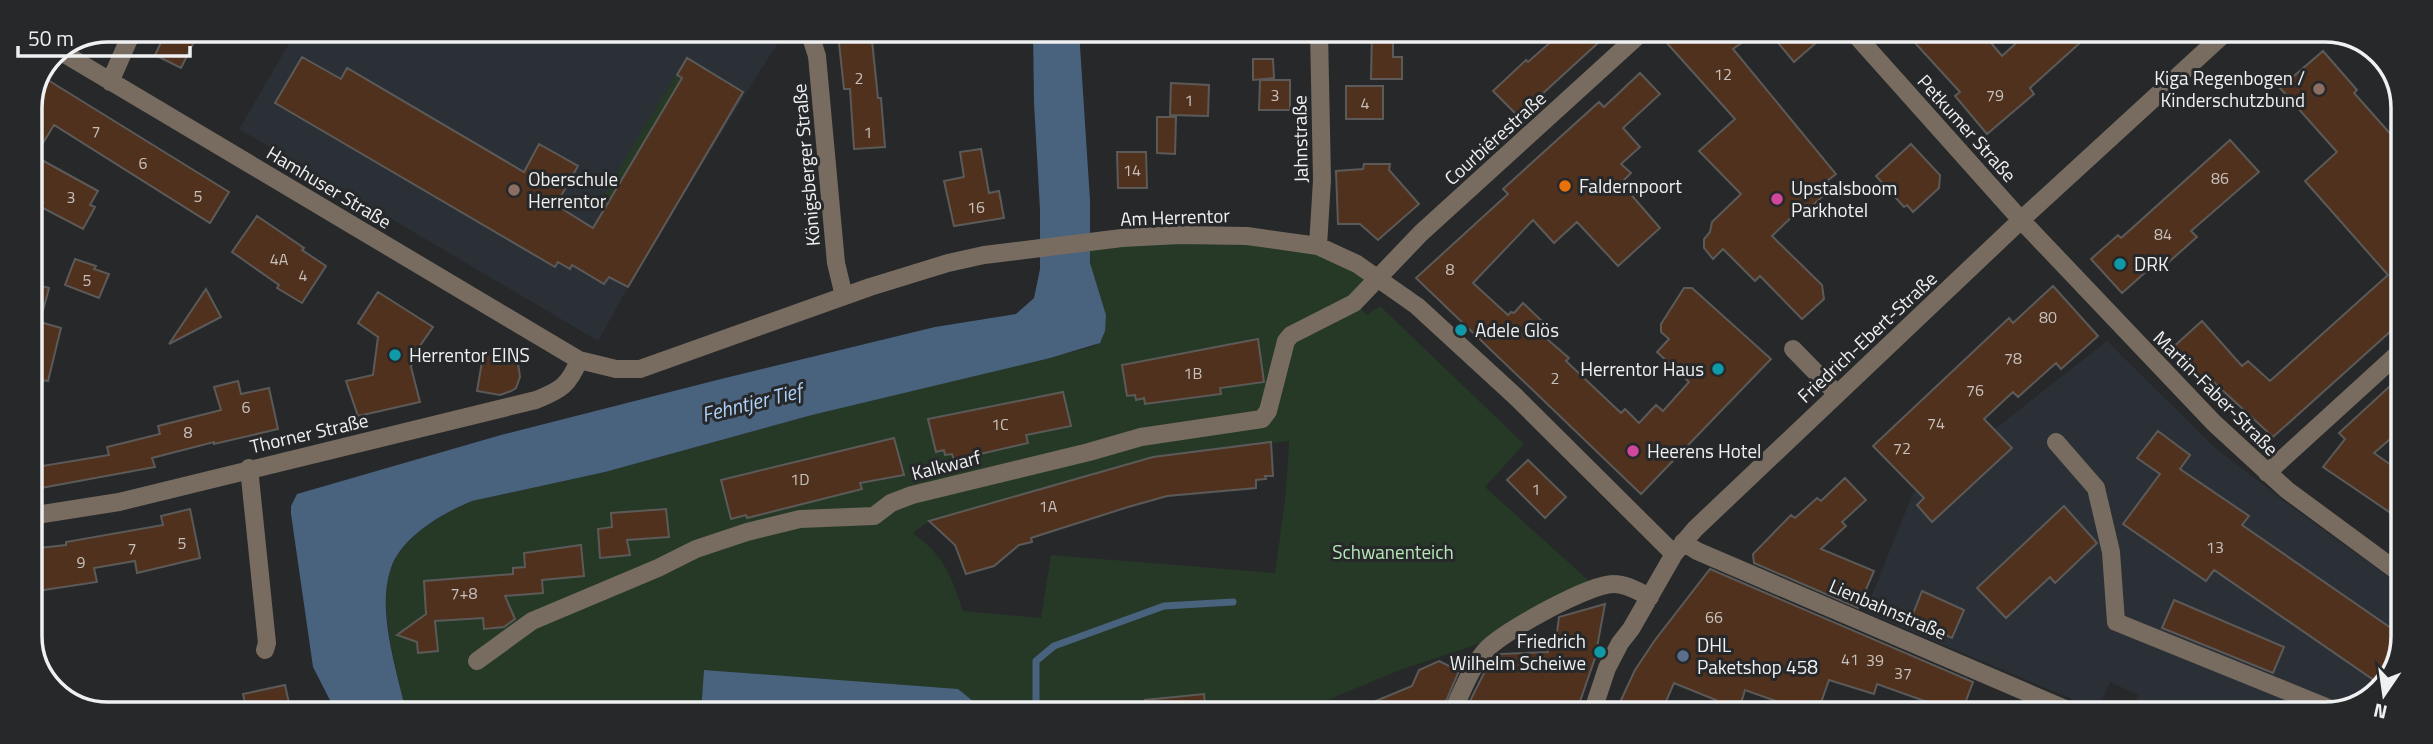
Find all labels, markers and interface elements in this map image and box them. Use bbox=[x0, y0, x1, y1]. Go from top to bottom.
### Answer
scale bar bbox=[18, 14, 189, 58]
text: 50 m bbox=[28, 22, 74, 54]
house number: 12 bbox=[1714, 62, 1732, 86]
place label: Kiga Regenbogen / Kinderschutzbund bbox=[2154, 63, 2305, 114]
house number: 2 bbox=[855, 66, 863, 90]
street label: Petkumer Straße bbox=[1911, 67, 2024, 188]
marker: Kiga Regenbogen / Kinderschutzbund bbox=[2311, 81, 2327, 97]
street label: Königsberger Straße bbox=[784, 83, 827, 248]
house number: 3 bbox=[1271, 83, 1279, 107]
house number: 79 bbox=[1986, 83, 2004, 107]
street label: Courbiérestraße bbox=[1437, 84, 1552, 191]
house number: 1 bbox=[1185, 88, 1193, 112]
house number: 4 bbox=[1361, 91, 1370, 115]
street label: Jahnstraße bbox=[1284, 95, 1315, 183]
house number: 7 bbox=[92, 119, 100, 143]
house number: 1 bbox=[864, 120, 872, 144]
street label: Hamhuser Straße bbox=[261, 138, 397, 235]
house number: 6 bbox=[139, 151, 148, 175]
house number: 14 bbox=[1123, 158, 1141, 182]
place label: Oberschule Herrentor bbox=[528, 164, 618, 215]
house number: 86 bbox=[2211, 166, 2229, 190]
place label: Faldernpoort bbox=[1579, 171, 1682, 200]
place label: Upstalsboom Parkhotel bbox=[1791, 173, 1897, 224]
marker: Faldernpoort bbox=[1557, 178, 1573, 194]
marker: Oberschule Herrentor bbox=[506, 182, 522, 198]
house number: 5 bbox=[194, 184, 203, 208]
house number: 3 bbox=[67, 185, 75, 209]
marker: Upstalsboom Parkhotel bbox=[1769, 191, 1785, 207]
house number: 16 bbox=[967, 195, 985, 219]
street label: Am Herrentor bbox=[1120, 200, 1231, 233]
house number: 84 bbox=[2154, 222, 2172, 246]
house number: 4A bbox=[270, 247, 289, 271]
place label: DRK bbox=[2134, 249, 2169, 278]
marker: DRK bbox=[2112, 256, 2128, 272]
house number: 8 bbox=[1446, 257, 1455, 281]
house number: 4 bbox=[299, 263, 308, 287]
street label: Friedrich-Ebert-Straße bbox=[1790, 264, 1943, 409]
house number: 5 bbox=[83, 268, 92, 292]
house number: 80 bbox=[2039, 305, 2057, 329]
place label: Adele Glös bbox=[1475, 315, 1559, 344]
marker: Adele Glös bbox=[1453, 322, 1469, 338]
street label: Martin-Faber-Straße bbox=[2147, 323, 2286, 462]
place label: Herrentor EINS bbox=[409, 340, 530, 369]
house number: 78 bbox=[2004, 346, 2022, 370]
marker: Herrentor EINS bbox=[387, 347, 403, 363]
place label: Herrentor Haus bbox=[1580, 354, 1704, 383]
house number: 1B bbox=[1184, 361, 1203, 385]
marker: Herrentor Haus bbox=[1710, 361, 1726, 377]
house number: 2 bbox=[1551, 366, 1559, 390]
water label: Fehntjer Tief bbox=[698, 373, 809, 430]
house number: 76 bbox=[1966, 378, 1984, 402]
house number: 6 bbox=[242, 395, 251, 419]
street label: Thorner Straße bbox=[247, 405, 371, 460]
house number: 74 bbox=[1927, 411, 1945, 435]
house number: 1C bbox=[991, 412, 1009, 436]
house number: 8 bbox=[184, 420, 193, 444]
place label: Heerens Hotel bbox=[1647, 436, 1761, 465]
house number: 72 bbox=[1893, 436, 1911, 460]
street label: Kalkwarf bbox=[908, 442, 984, 487]
marker: Heerens Hotel bbox=[1625, 443, 1641, 459]
house number: 1D bbox=[790, 467, 810, 491]
house number: 1 bbox=[1532, 477, 1540, 501]
house number: 1A bbox=[1039, 494, 1058, 518]
house number: 5 bbox=[178, 531, 187, 555]
house number: 13 bbox=[2206, 535, 2224, 559]
house number: 7 bbox=[128, 536, 136, 560]
park label: Schwanenteich bbox=[1332, 537, 1454, 566]
house number: 9 bbox=[77, 550, 86, 574]
street label: Lienbahnstraße bbox=[1825, 571, 1951, 646]
house number: 7+8 bbox=[451, 581, 477, 605]
house number: 66 bbox=[1705, 605, 1723, 629]
place label: Friedrich Wilhelm Scheiwe bbox=[1450, 626, 1586, 677]
place label: DHL Paketshop 458 bbox=[1697, 630, 1818, 681]
marker: Friedrich Wilhelm Scheiwe bbox=[1592, 644, 1608, 660]
house number: 41 bbox=[1841, 647, 1859, 671]
marker: DHL Paketshop 458 bbox=[1675, 648, 1691, 664]
house number: 39 bbox=[1866, 648, 1884, 672]
north arrow bbox=[2349, 660, 2419, 730]
house number: 37 bbox=[1894, 661, 1912, 685]
text: N bbox=[2370, 696, 2390, 728]

